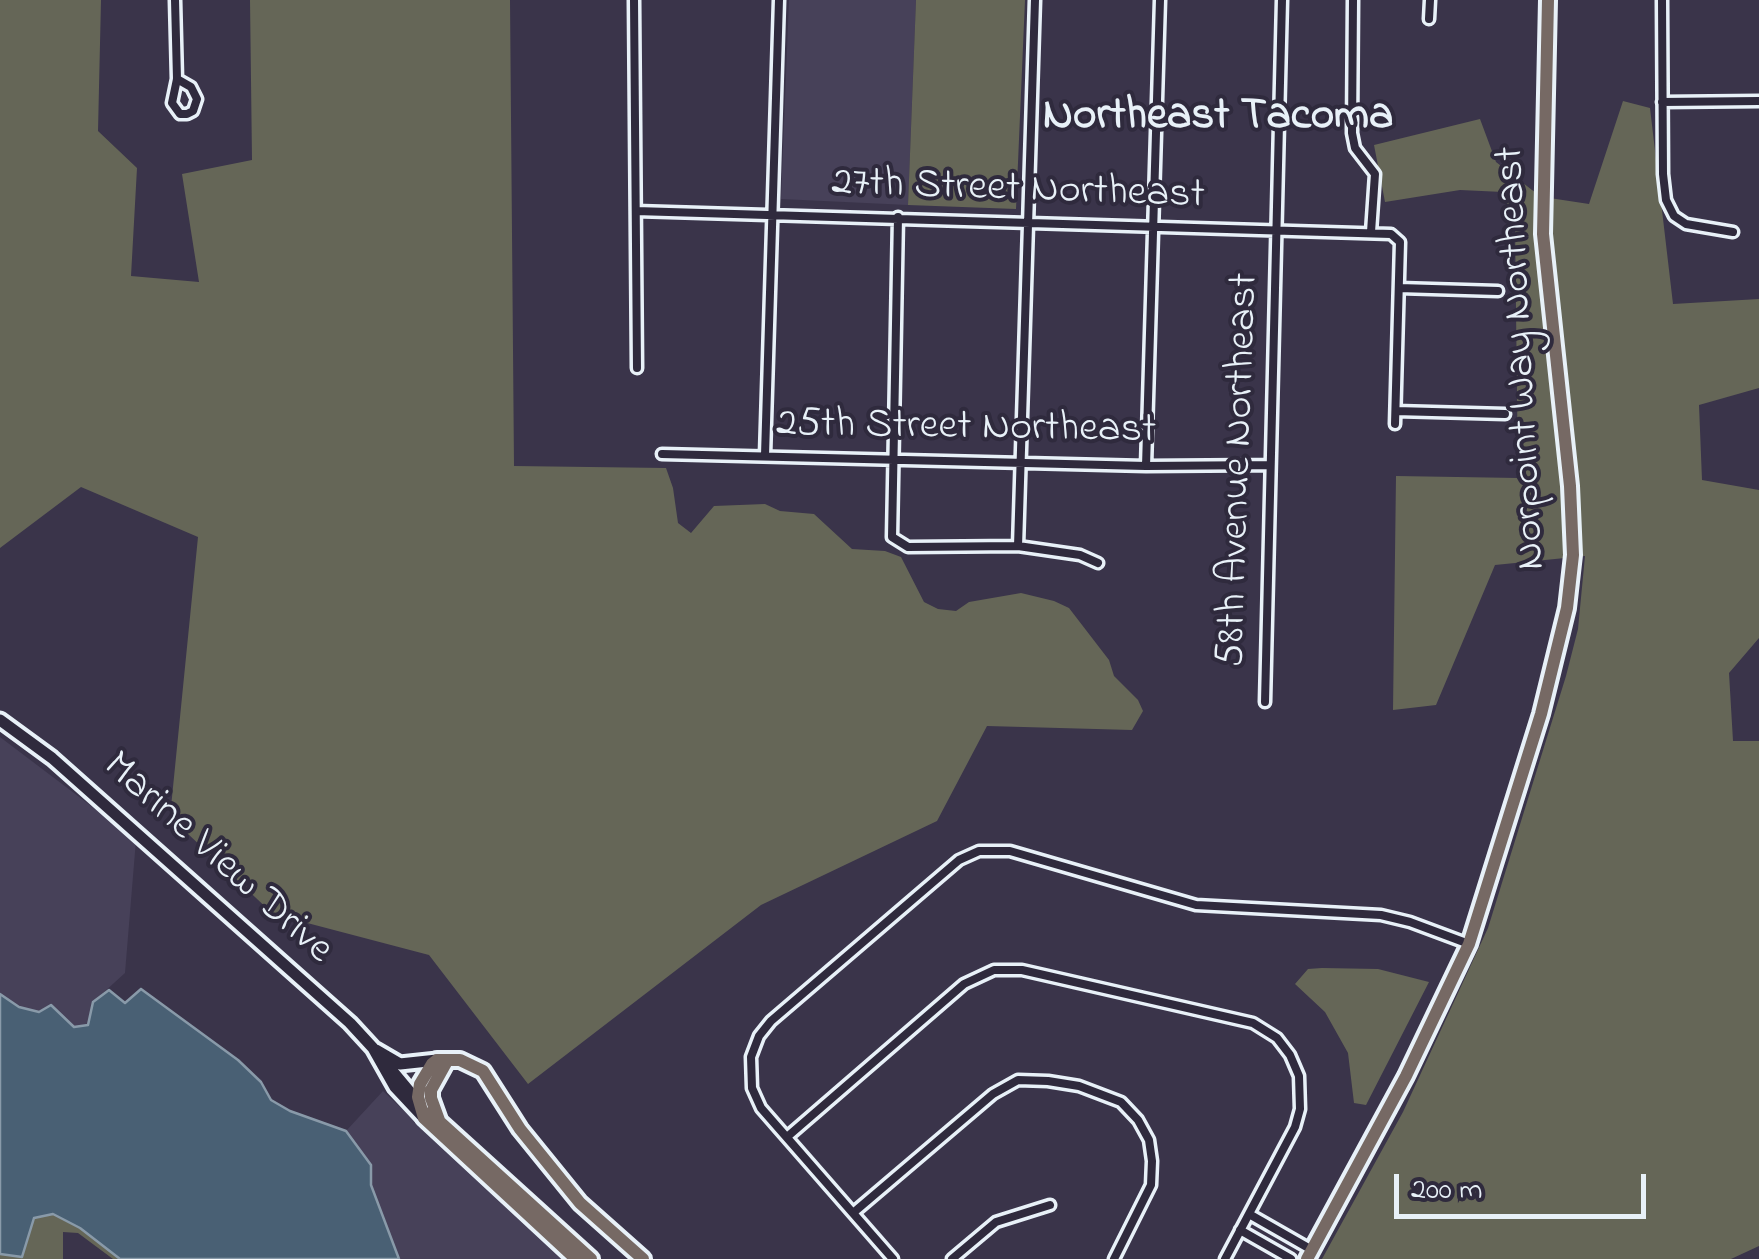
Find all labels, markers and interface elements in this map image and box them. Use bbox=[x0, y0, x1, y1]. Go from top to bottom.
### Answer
district label: Northeast Tacoma bbox=[1043, 93, 1393, 147]
street label: Norpoint Way Northeast bbox=[1488, 145, 1560, 571]
street label: 27th Street Northeast bbox=[831, 160, 1205, 224]
street label: 58th Avenue Northeast bbox=[1209, 272, 1273, 668]
street label: 25th Street Northeast bbox=[776, 401, 1156, 459]
street label: Marine View Drive bbox=[90, 743, 342, 977]
scale bar bbox=[1399, 1154, 1652, 1216]
text: 200 m bbox=[1411, 1169, 1483, 1213]

